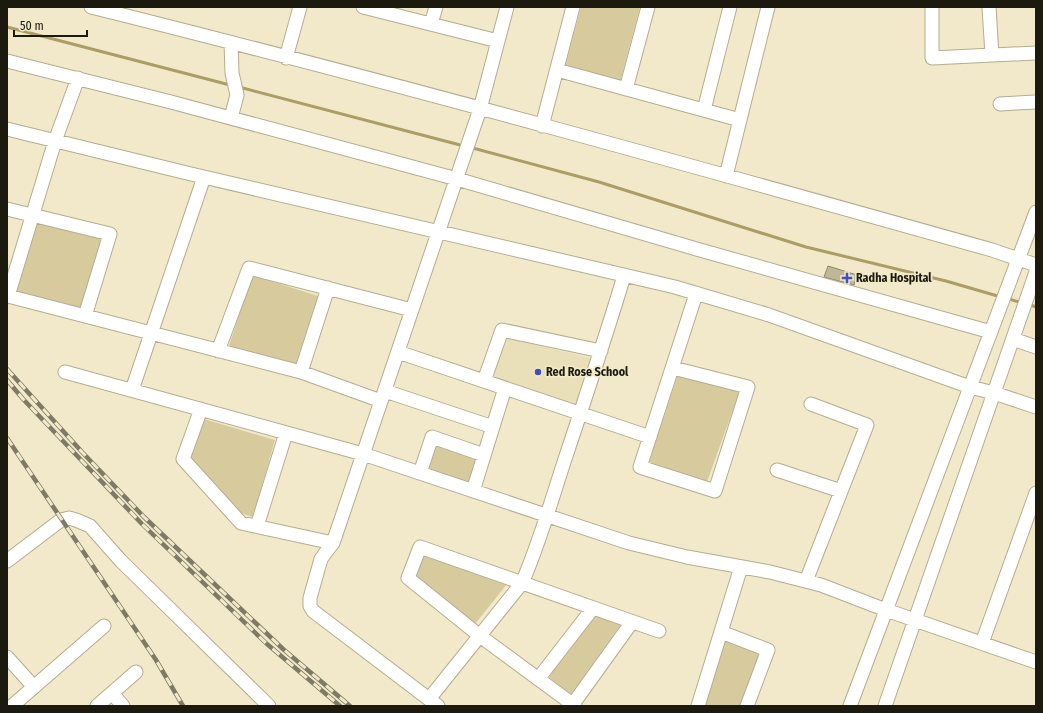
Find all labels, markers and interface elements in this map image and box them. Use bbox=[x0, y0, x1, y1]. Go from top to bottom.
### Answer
scale bar bbox=[14, 12, 87, 38]
text: 50 m bbox=[20, 19, 44, 33]
place label: Radha Hospital bbox=[856, 271, 932, 285]
marker: Radha Hospital bbox=[841, 272, 853, 284]
place label: Red Rose School bbox=[546, 365, 629, 379]
marker: Red Rose School bbox=[533, 367, 543, 377]

